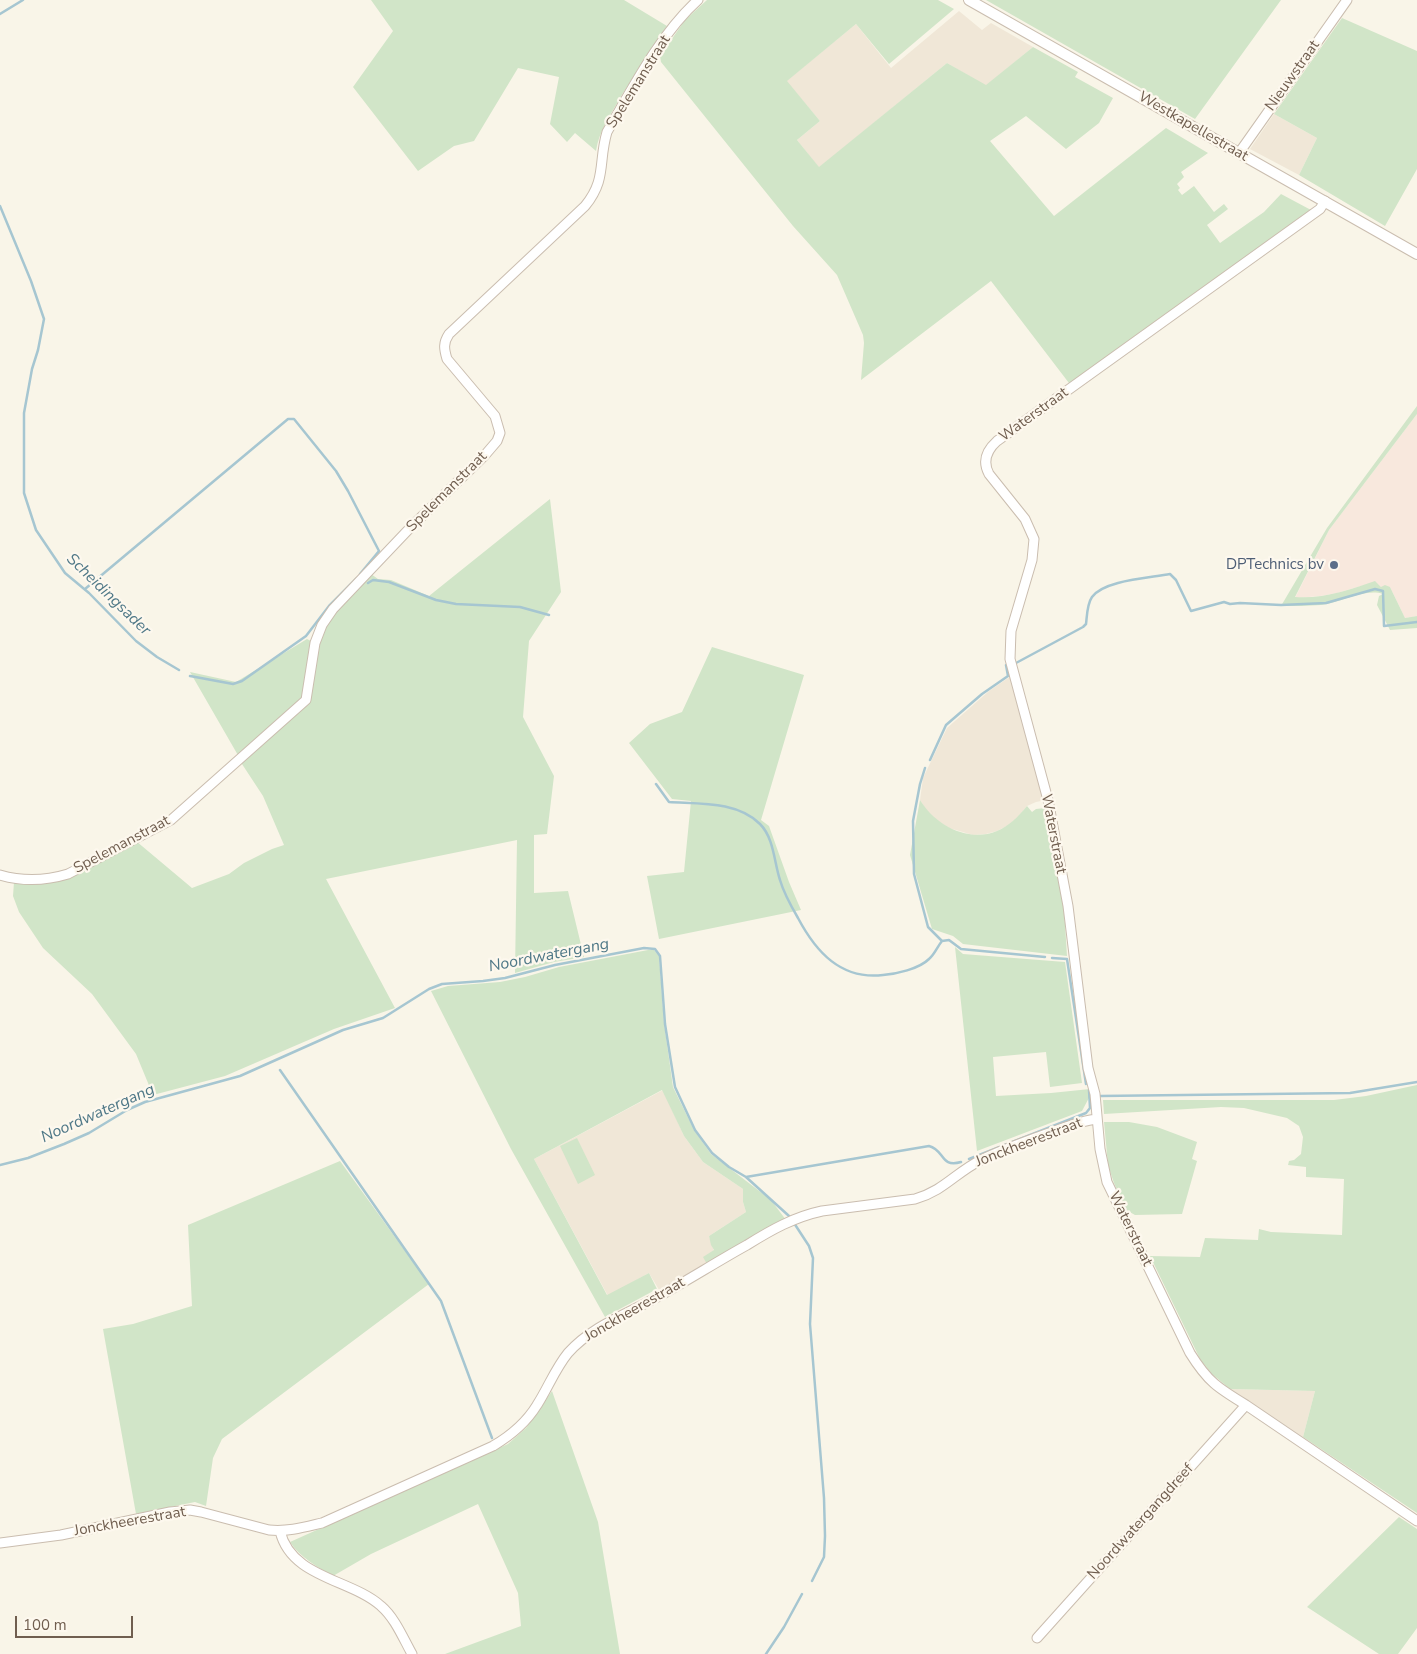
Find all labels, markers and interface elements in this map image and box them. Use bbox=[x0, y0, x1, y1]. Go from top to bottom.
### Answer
street label: Spelemanstraat bbox=[603, 32, 675, 132]
street label: Nieuwstraat bbox=[1262, 37, 1324, 115]
street label: Westkapellestraat bbox=[1135, 88, 1251, 166]
street label: Waterstraat bbox=[996, 384, 1072, 446]
street label: Spelemanstraat bbox=[403, 448, 491, 536]
water label: Scheidingsader bbox=[62, 550, 154, 640]
place label: DPTechnics bv bbox=[1226, 556, 1324, 574]
marker: DPTechnics bv bbox=[1328, 559, 1340, 571]
street label: Waterstraat bbox=[1036, 793, 1070, 875]
street label: Spelemanstraat bbox=[71, 812, 173, 878]
water label: Noordwatergang bbox=[487, 935, 611, 977]
water label: Noordwatergang bbox=[38, 1080, 158, 1148]
street label: Jonckheerestraat bbox=[973, 1114, 1085, 1172]
street label: Waterstraat bbox=[1104, 1189, 1156, 1269]
street label: Jonckheerestraat bbox=[582, 1274, 688, 1346]
street label: Noordwatergangdreef bbox=[1084, 1460, 1198, 1584]
street label: Jonckheerestraat bbox=[73, 1503, 187, 1541]
scale bar bbox=[18, 1606, 135, 1638]
text: 100 m bbox=[23, 1615, 67, 1635]

